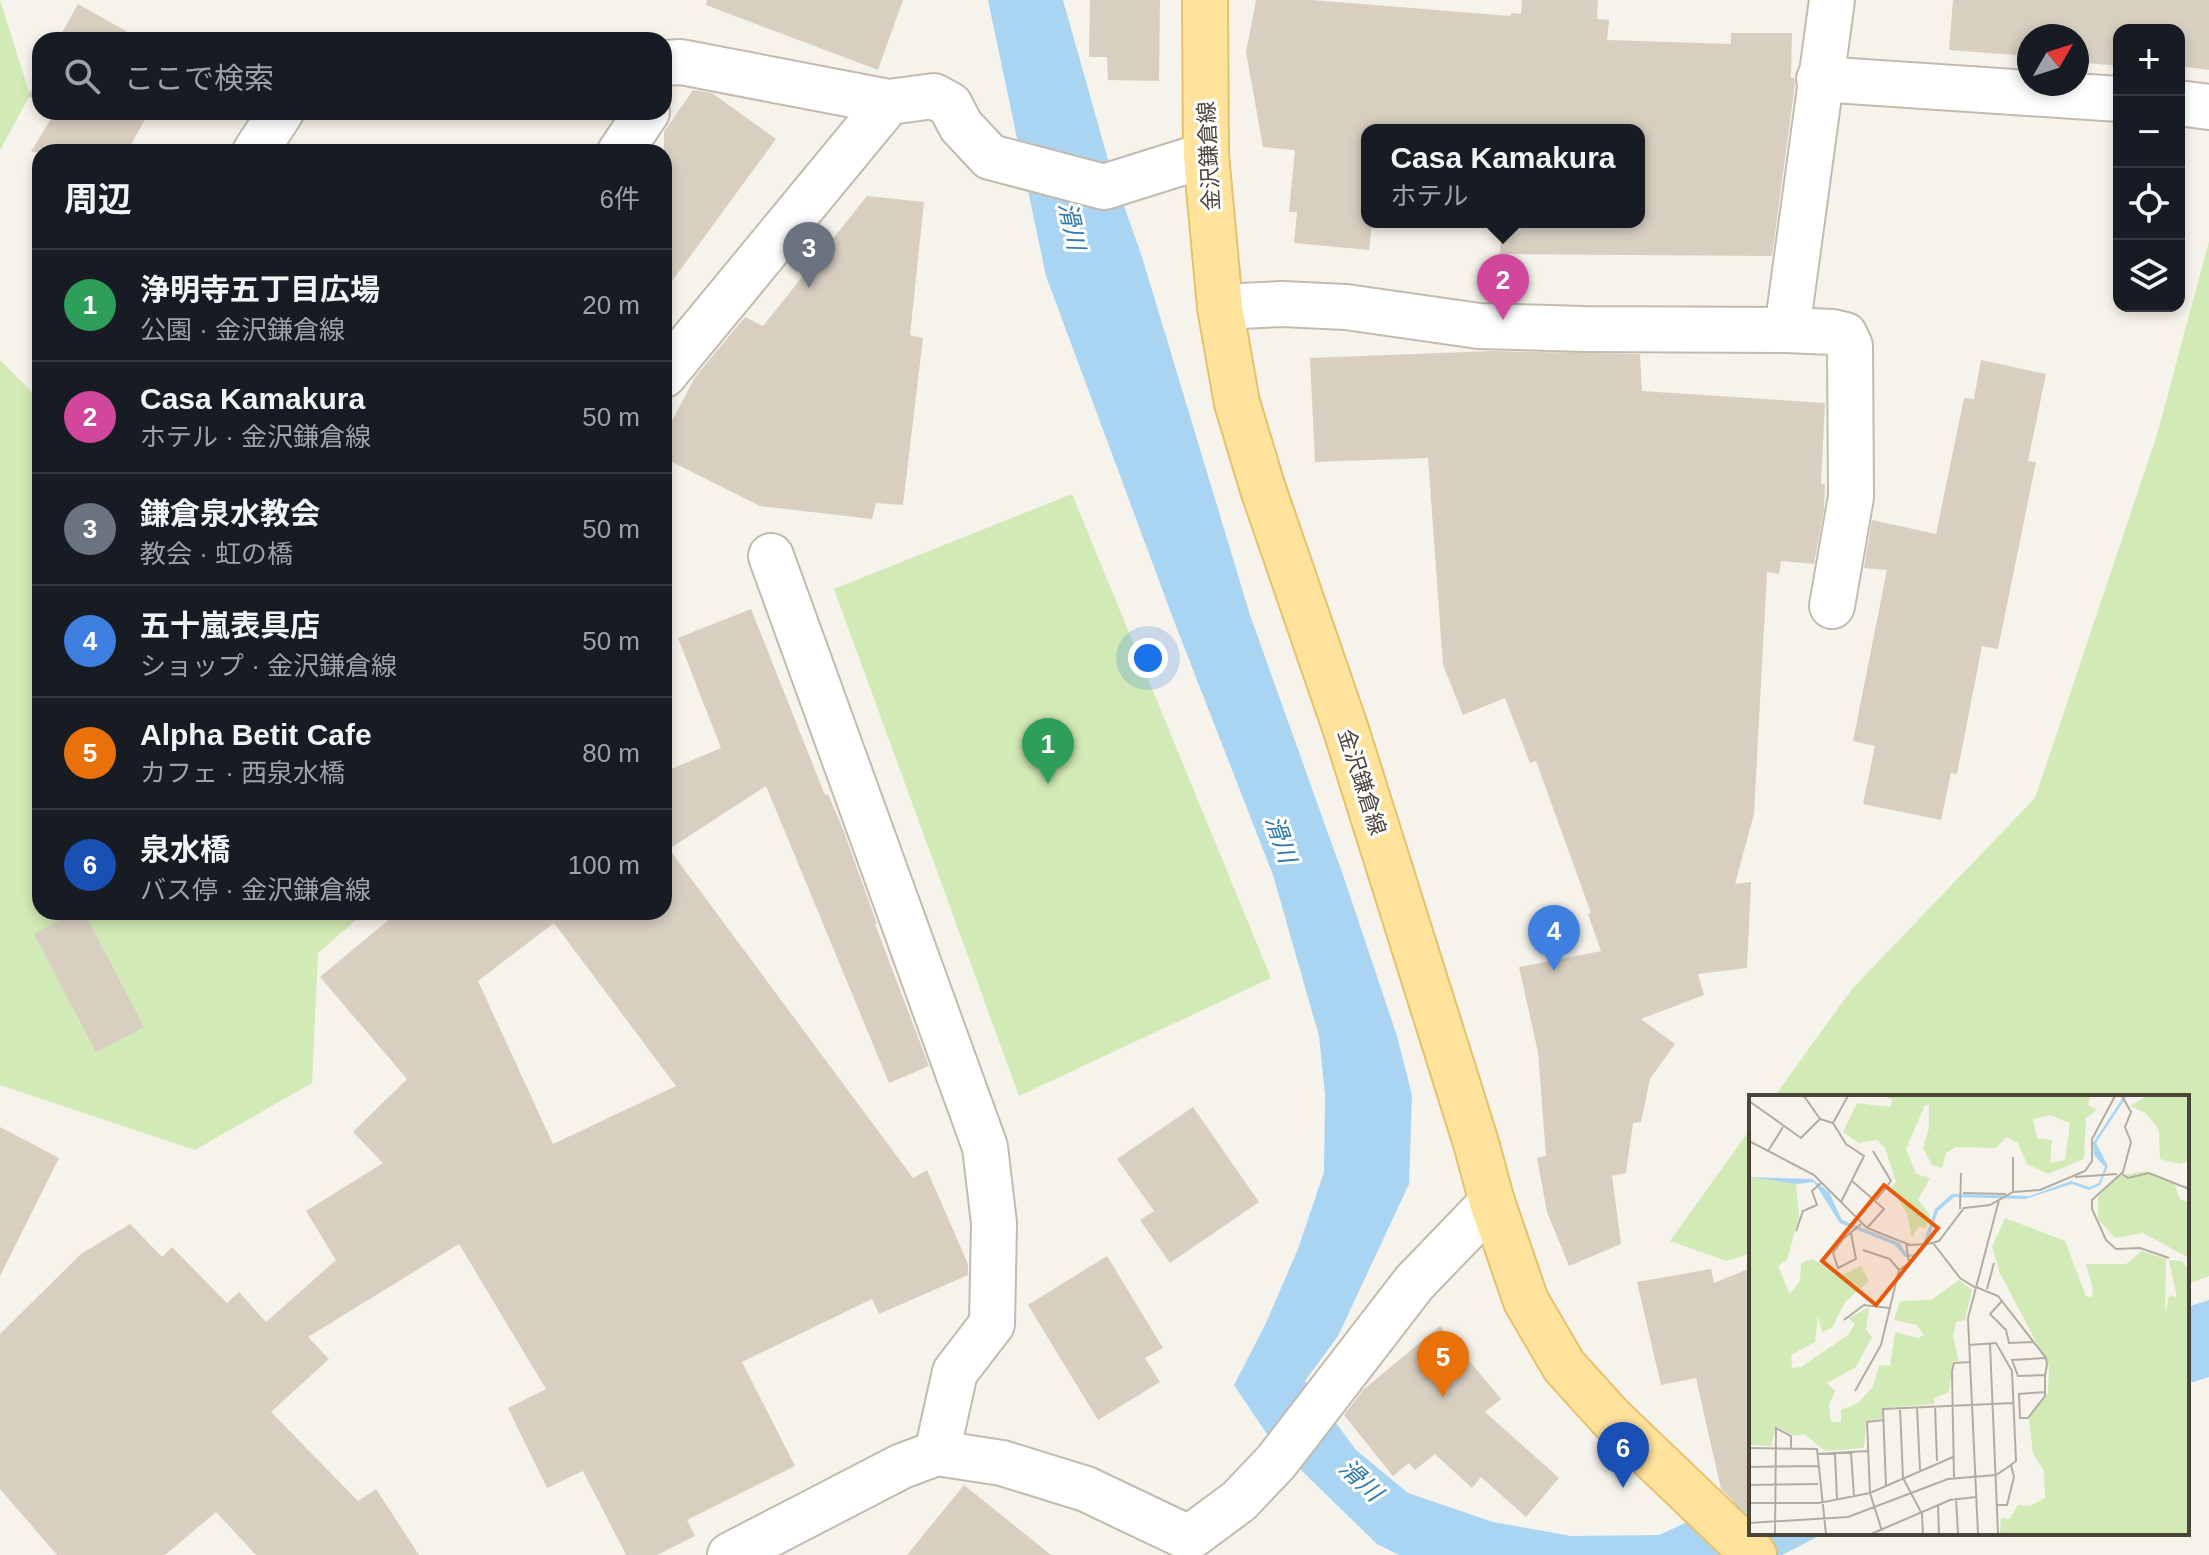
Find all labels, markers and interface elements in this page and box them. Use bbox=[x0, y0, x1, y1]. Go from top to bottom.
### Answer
north arrow bbox=[2017, 24, 2089, 96]
map controls bbox=[2113, 24, 2185, 312]
button: + bbox=[2113, 24, 2185, 96]
search box bbox=[32, 32, 672, 120]
icon: search bbox=[60, 54, 104, 98]
text: ここで検索 bbox=[124, 62, 274, 95]
button: − bbox=[2113, 96, 2185, 168]
street label: 金沢鎌倉線 bbox=[1194, 100, 1224, 212]
popup bbox=[1361, 124, 1645, 228]
text: Casa Kamakura bbox=[1390, 141, 1616, 174]
button: locate bbox=[2113, 168, 2185, 240]
text: 周辺 bbox=[64, 180, 132, 218]
text: ホテル bbox=[1390, 181, 1468, 211]
text: 6件 bbox=[600, 184, 640, 214]
water label: 滑川 bbox=[1054, 200, 1091, 255]
pin: 3 bbox=[783, 222, 835, 288]
button: layers bbox=[2113, 240, 2185, 312]
pin: 2 bbox=[1477, 254, 1529, 320]
text: 浄明寺五丁目広場 bbox=[140, 273, 380, 306]
text: 1 bbox=[83, 290, 97, 320]
text: 20 m bbox=[582, 290, 640, 320]
text: 公園 · 金沢鎌倉線 bbox=[140, 315, 345, 345]
text: Casa Kamakura bbox=[140, 382, 365, 415]
text: 2 bbox=[83, 402, 97, 432]
text: 50 m bbox=[582, 402, 640, 432]
text: ホテル · 金沢鎌倉線 bbox=[140, 422, 371, 452]
text: 鎌倉泉水教会 bbox=[140, 497, 320, 530]
text: 3 bbox=[83, 514, 97, 544]
text: 50 m bbox=[582, 514, 640, 544]
text: 教会 · 虹の橋 bbox=[140, 539, 293, 569]
text: 五十嵐表具店 bbox=[140, 609, 320, 642]
text: 4 bbox=[83, 626, 97, 656]
text: 50 m bbox=[582, 626, 640, 656]
your location bbox=[1128, 638, 1168, 678]
text: ショップ · 金沢鎌倉線 bbox=[140, 651, 397, 681]
text: Alpha Betit Cafe bbox=[140, 718, 372, 751]
pin: 1 bbox=[1022, 718, 1074, 784]
street label: 金沢鎌倉線 bbox=[1333, 726, 1391, 838]
text: 5 bbox=[83, 738, 97, 768]
text: 80 m bbox=[582, 738, 640, 768]
text: カフェ · 西泉水橋 bbox=[140, 758, 345, 788]
water label: 滑川 bbox=[1260, 812, 1303, 869]
text: 泉水橋 bbox=[140, 833, 230, 866]
text: 6 bbox=[83, 850, 97, 880]
text: 100 m bbox=[568, 850, 640, 880]
text: バス停 · 金沢鎌倉線 bbox=[140, 875, 371, 905]
pin: 4 bbox=[1528, 905, 1580, 971]
inset map bbox=[1749, 1095, 2189, 1535]
pin: 5 bbox=[1417, 1331, 1469, 1397]
pin: 6 bbox=[1597, 1422, 1649, 1488]
water label: 滑川 bbox=[1334, 1454, 1390, 1508]

